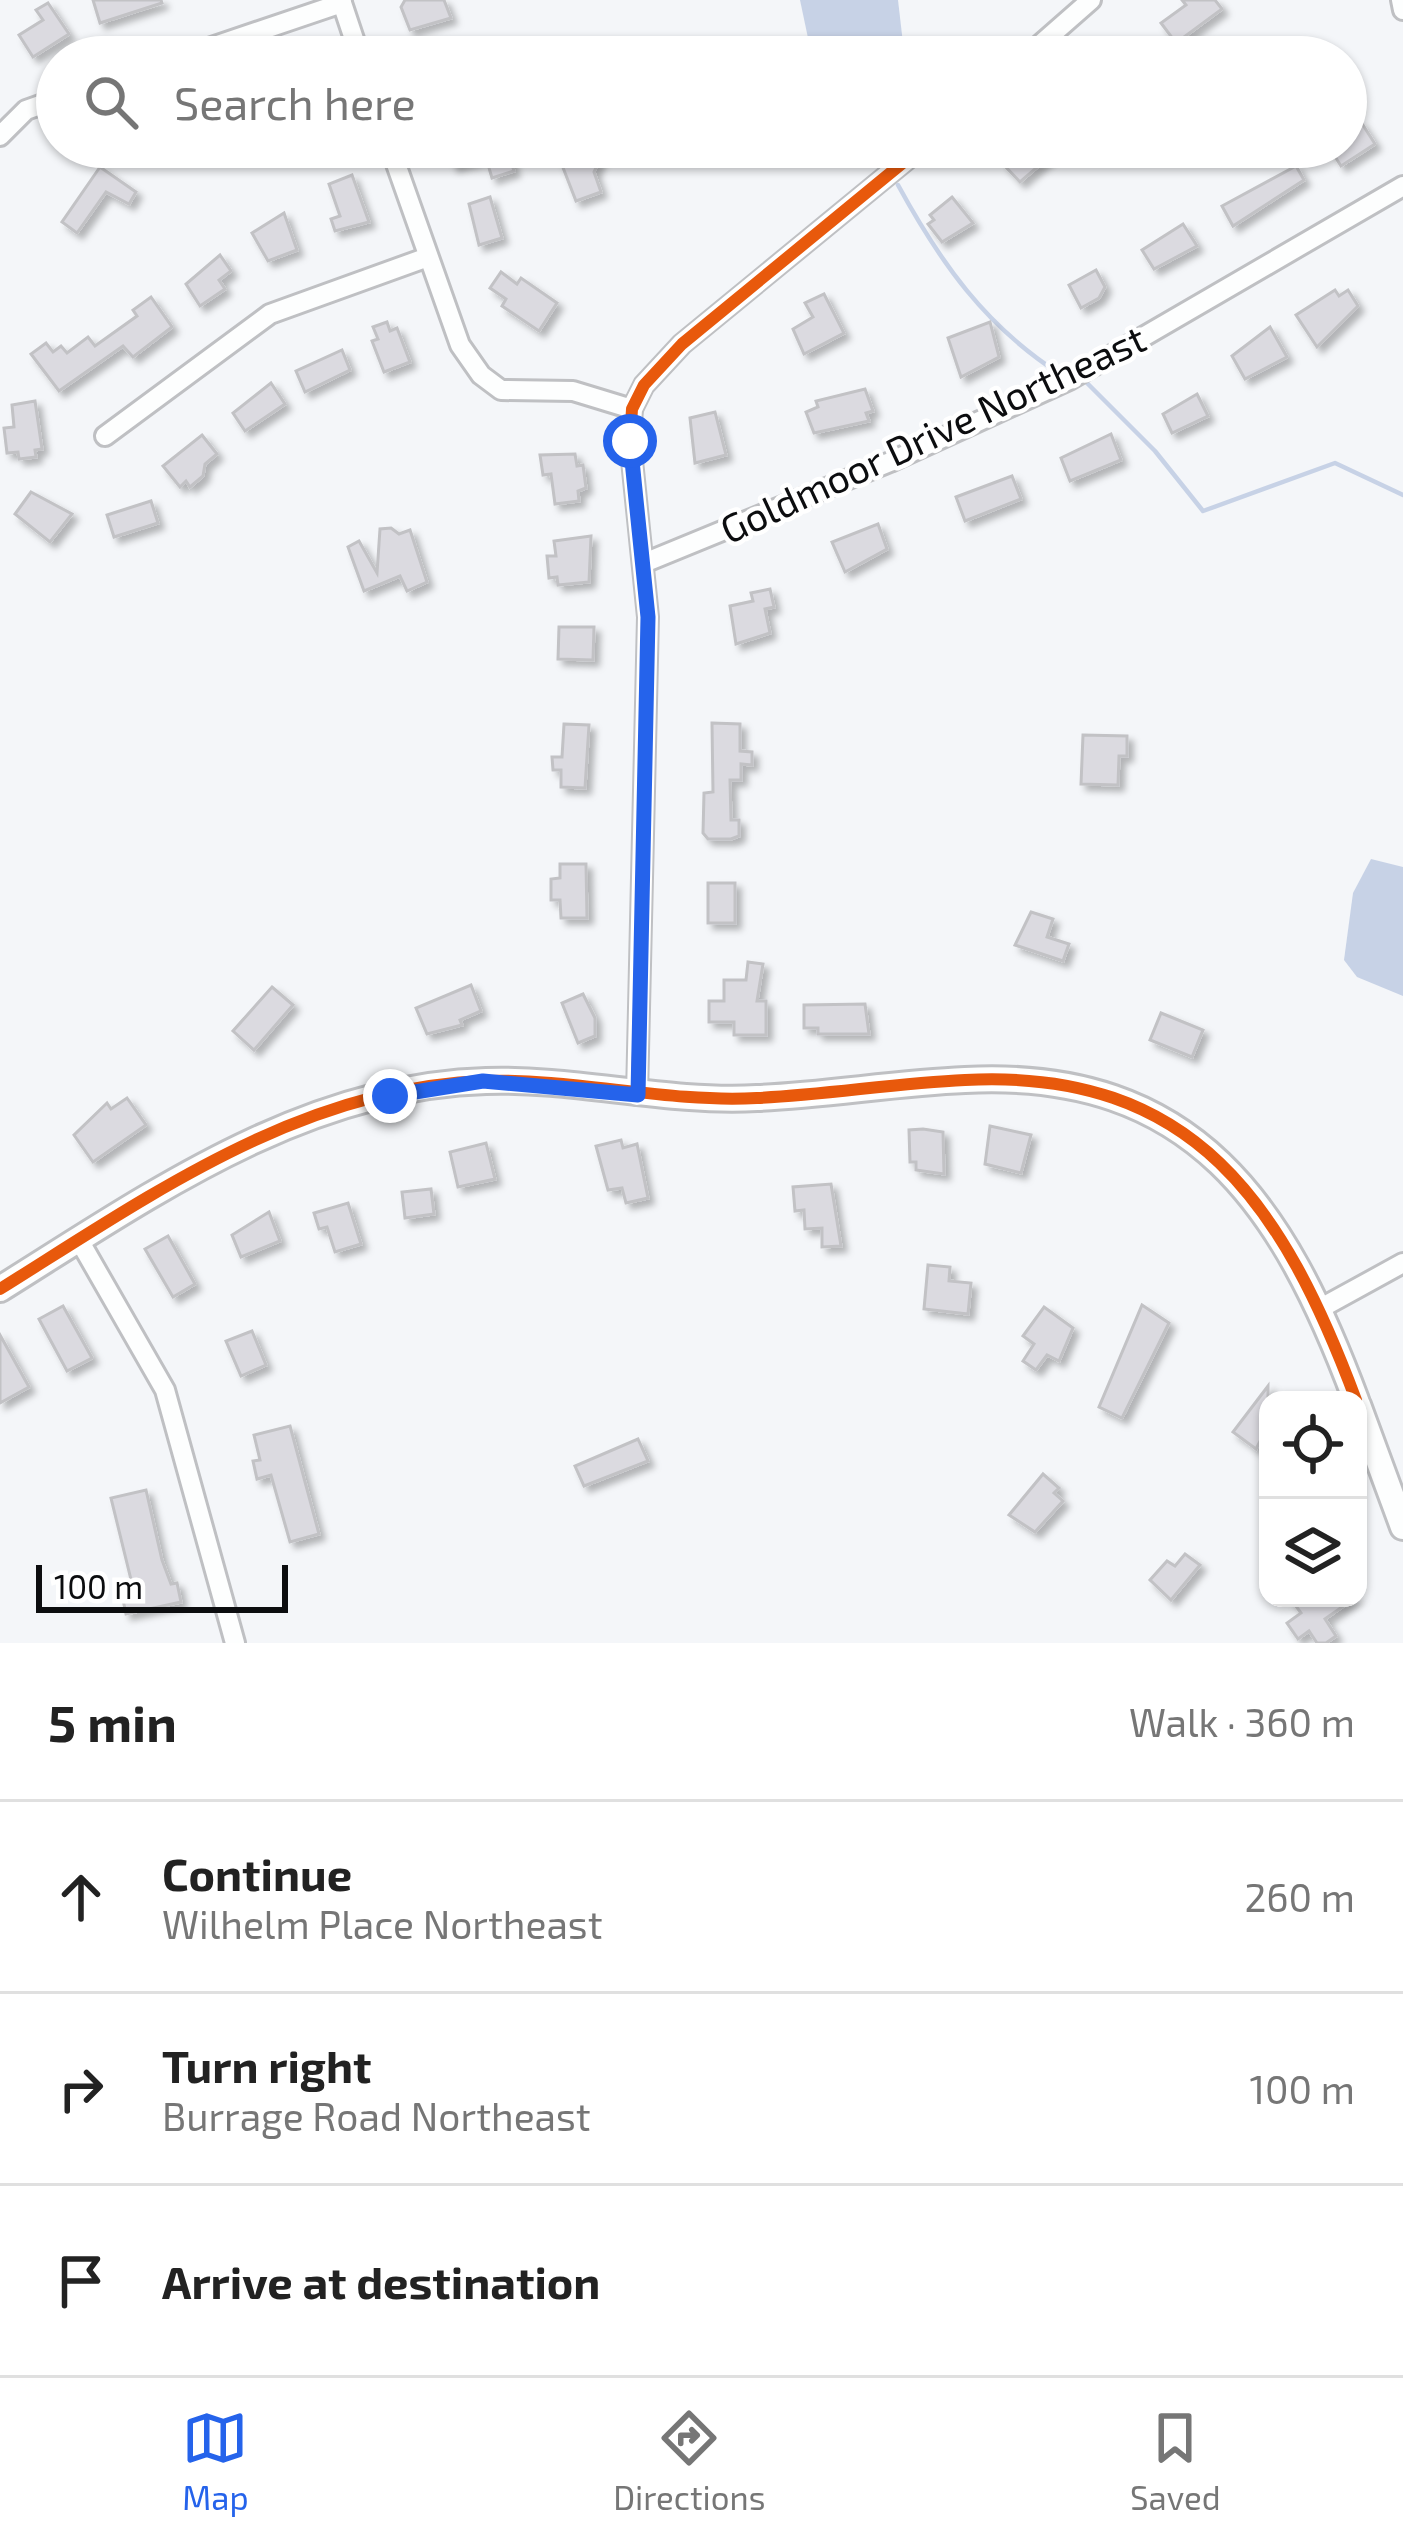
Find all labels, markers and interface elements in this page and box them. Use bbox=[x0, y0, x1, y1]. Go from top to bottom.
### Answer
search box bbox=[36, 36, 1367, 168]
icon: search bbox=[78, 69, 144, 135]
text: Search here bbox=[174, 75, 416, 129]
street label: Goldmoor Drive Northeast bbox=[712, 313, 1152, 552]
route start bbox=[603, 414, 657, 468]
route end bbox=[363, 1069, 417, 1123]
map controls bbox=[1259, 1391, 1367, 1607]
button: locate bbox=[1259, 1391, 1367, 1499]
button: layers bbox=[1259, 1499, 1367, 1607]
scale bar bbox=[36, 1559, 288, 1612]
text: 100 m bbox=[54, 1566, 143, 1606]
text: 5 min bbox=[48, 1691, 177, 1752]
text: Walk · 360 m bbox=[1129, 1698, 1355, 1745]
text: Continue bbox=[162, 1846, 352, 1900]
icon: ahead bbox=[48, 1864, 114, 1930]
text: 260 m bbox=[1244, 1873, 1355, 1920]
text: Wilhelm Place Northeast bbox=[162, 1900, 603, 1947]
text: Turn right bbox=[162, 2038, 371, 2092]
icon: right bbox=[48, 2056, 114, 2122]
text: 100 m bbox=[1250, 2065, 1355, 2112]
text: Burrage Road Northeast bbox=[162, 2092, 591, 2139]
icon: arrive bbox=[48, 2248, 114, 2314]
text: Arrive at destination bbox=[162, 2254, 600, 2308]
tab: Map bbox=[182, 2405, 249, 2517]
tab: Directions bbox=[613, 2405, 765, 2517]
tab: Saved bbox=[1130, 2405, 1221, 2517]

